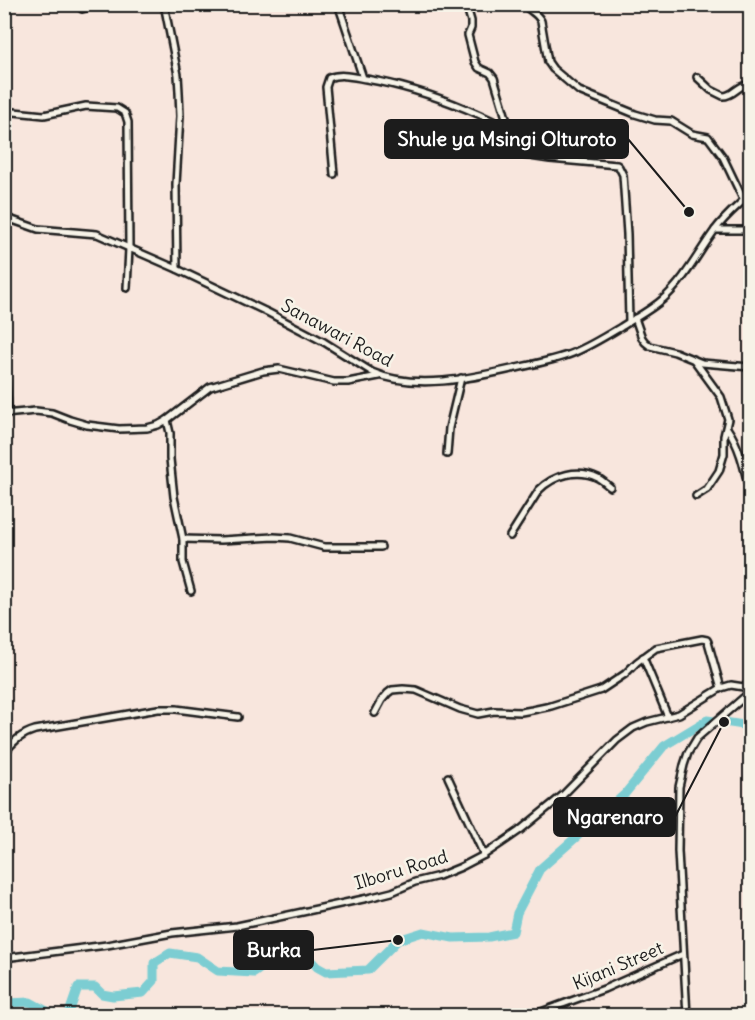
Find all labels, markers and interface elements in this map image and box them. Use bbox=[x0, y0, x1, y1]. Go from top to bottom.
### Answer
callout: Shule ya Msingi Olturoto bbox=[385, 120, 628, 158]
text: Shule ya Msingi Olturoto bbox=[398, 126, 616, 151]
street label: Sanawari Road bbox=[277, 293, 397, 372]
callout: Ngarenaro bbox=[554, 798, 675, 836]
text: Ngarenaro bbox=[567, 804, 663, 829]
street label: Ilboru Road bbox=[351, 844, 451, 895]
callout: Burka bbox=[234, 931, 313, 969]
street label: Kijani Street bbox=[569, 936, 667, 995]
text: Burka bbox=[247, 937, 302, 962]

